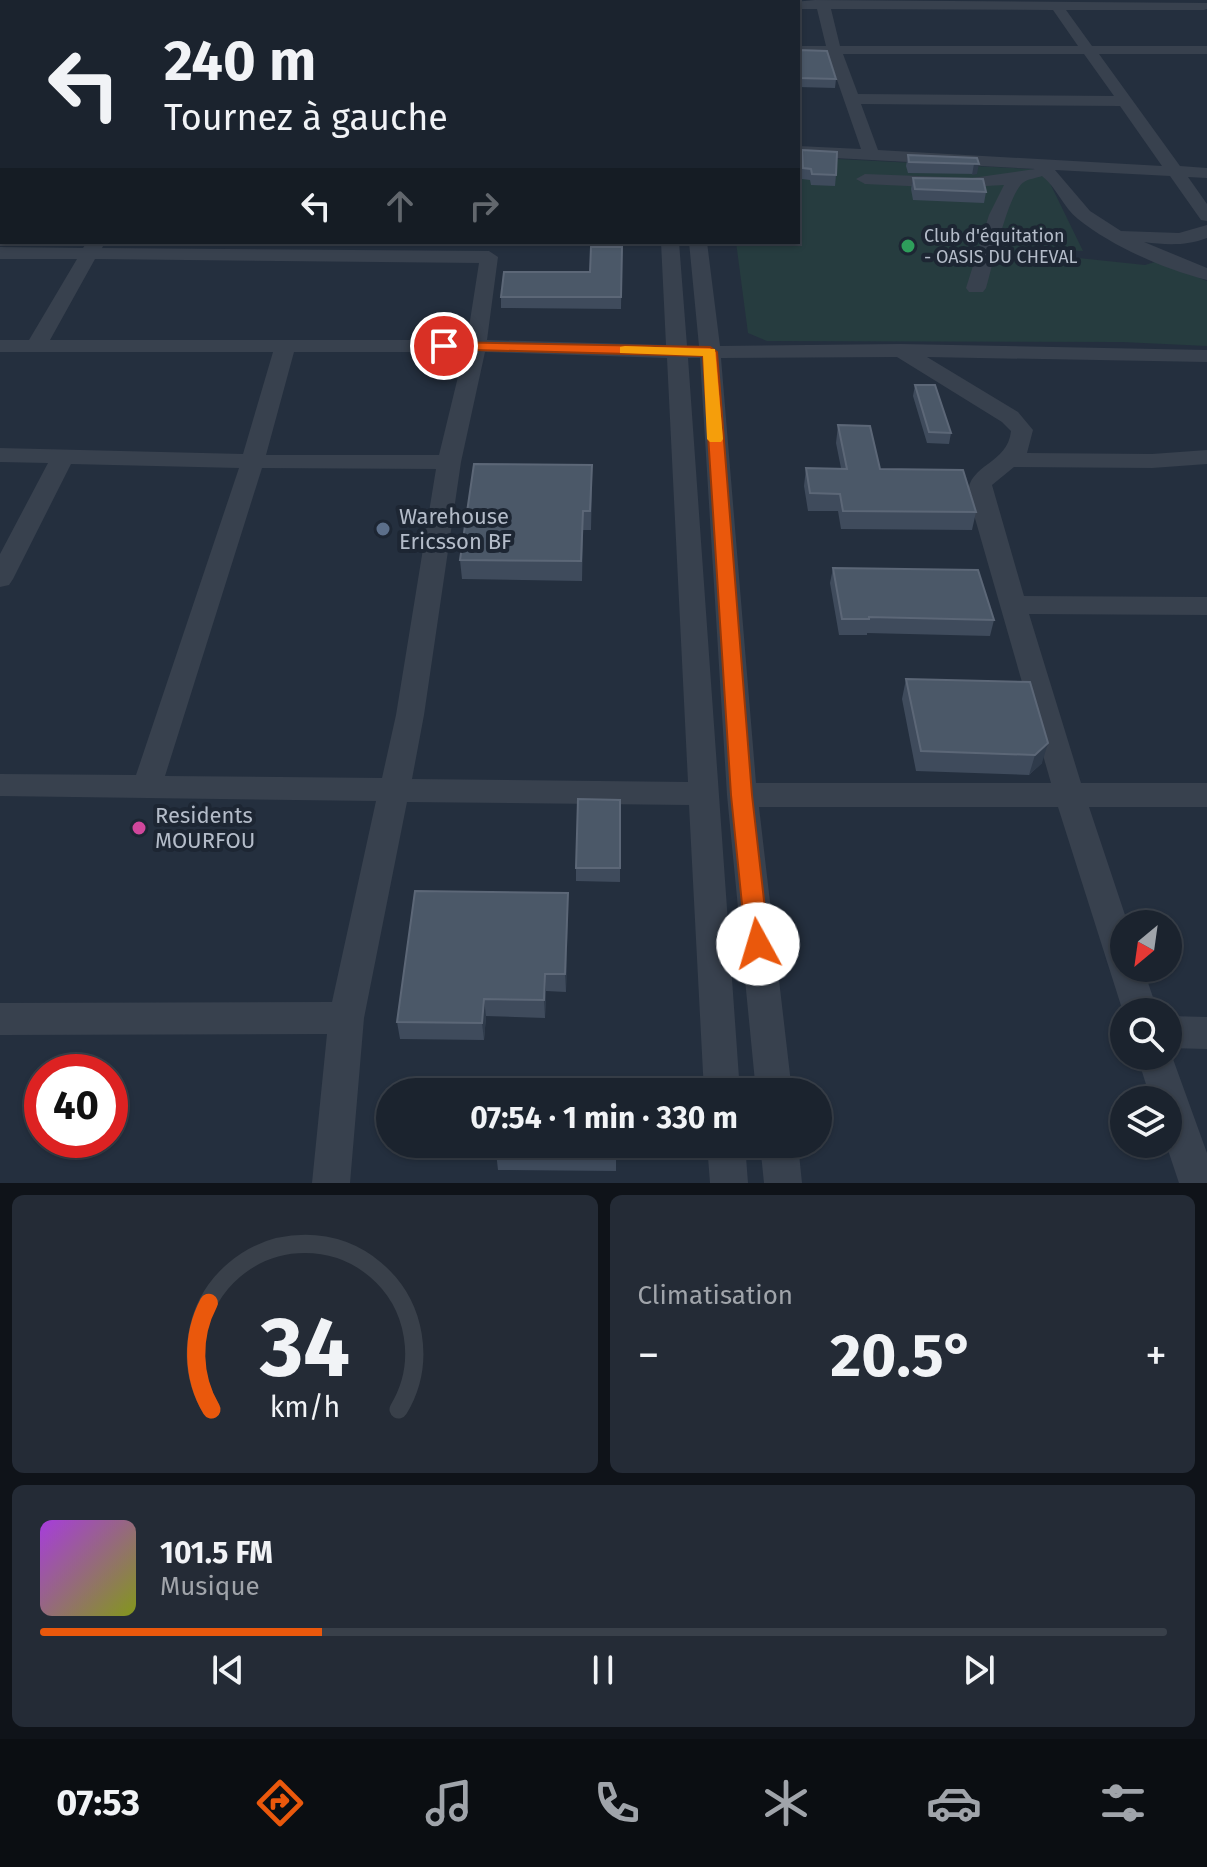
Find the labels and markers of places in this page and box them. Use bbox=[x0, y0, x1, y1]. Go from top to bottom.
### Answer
place label: Club d'équitation - OASIS DU CHEVAL bbox=[924, 225, 1078, 268]
marker: Club d'équitation - OASIS DU CHEVAL bbox=[899, 237, 917, 255]
pin bbox=[410, 312, 478, 380]
place label: Warehouse Ericsson BF bbox=[399, 503, 512, 555]
marker: Warehouse Ericsson BF bbox=[374, 520, 392, 538]
place label: Residents MOURFOU bbox=[155, 802, 255, 854]
marker: Residents MOURFOU bbox=[130, 819, 148, 837]

